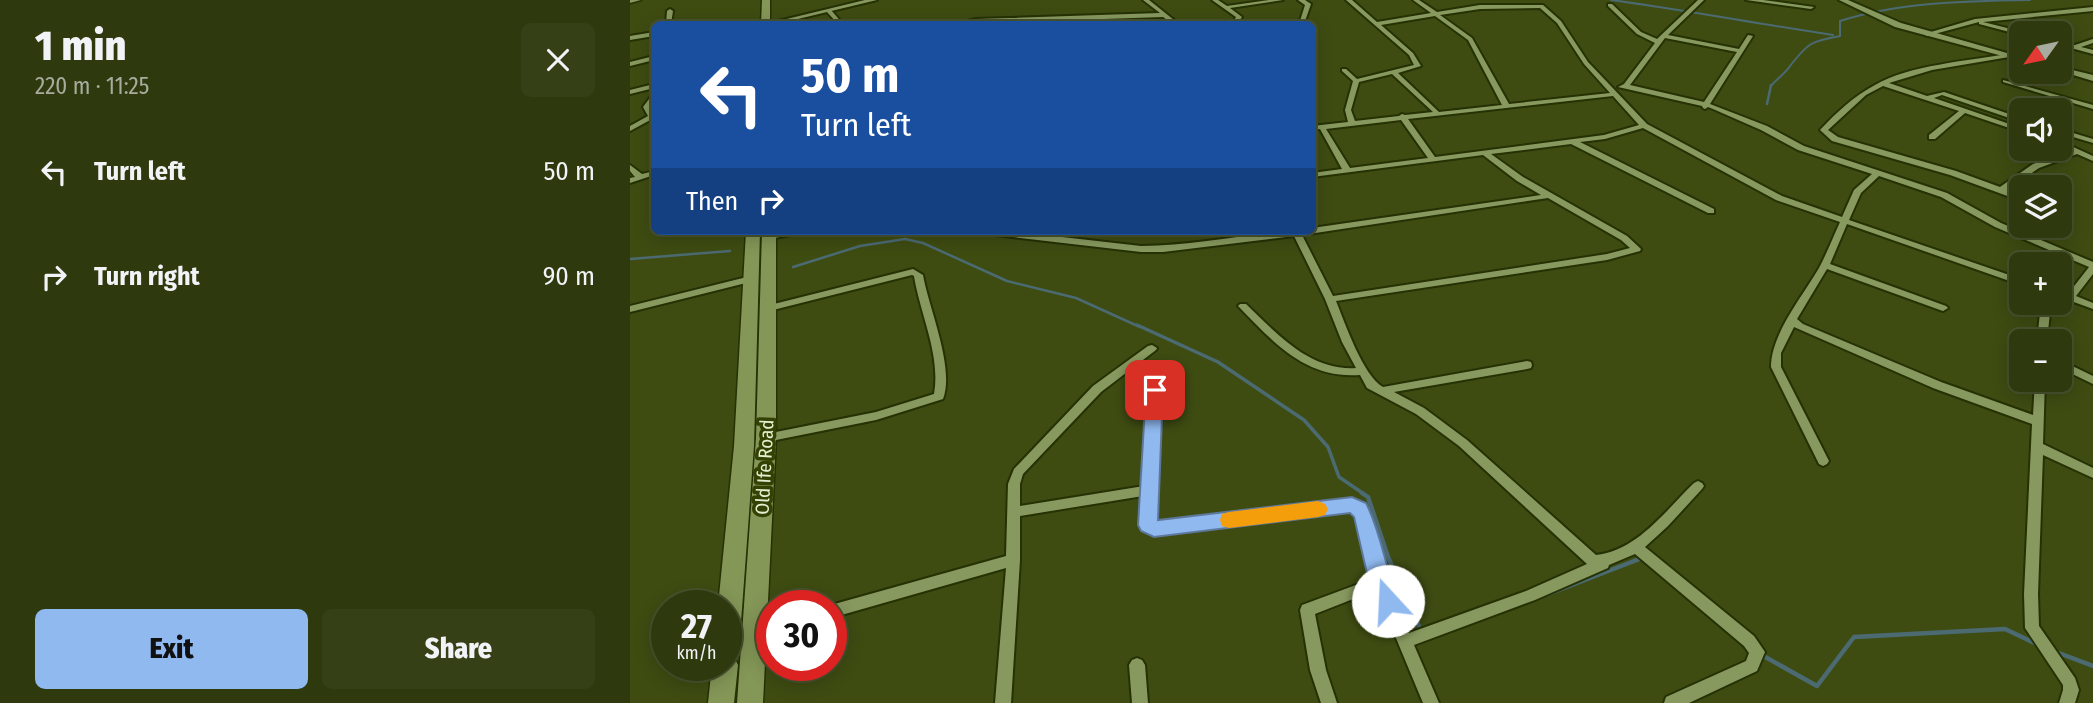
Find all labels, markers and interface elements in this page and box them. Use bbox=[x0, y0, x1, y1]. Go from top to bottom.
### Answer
text: 1 min bbox=[35, 21, 126, 71]
north arrow bbox=[2009, 21, 2072, 84]
map controls bbox=[2009, 21, 2072, 392]
button: close bbox=[521, 23, 595, 97]
text: 50 m bbox=[801, 46, 899, 105]
icon: left bbox=[686, 49, 777, 140]
text: 220 m · 11:25 bbox=[35, 72, 149, 100]
button: sound bbox=[2009, 98, 2072, 161]
text: Turn left bbox=[801, 106, 911, 144]
icon: left bbox=[35, 153, 73, 191]
text: Turn left bbox=[94, 156, 186, 187]
text: 50 m bbox=[543, 156, 595, 187]
button: layers bbox=[2009, 175, 2072, 238]
icon: right bbox=[752, 182, 790, 220]
text: Then bbox=[686, 186, 738, 217]
button: + bbox=[2009, 252, 2072, 315]
icon: right bbox=[35, 258, 73, 296]
text: Turn right bbox=[94, 261, 200, 292]
text: 90 m bbox=[543, 261, 595, 292]
button: − bbox=[2009, 329, 2072, 392]
pin bbox=[1125, 360, 1185, 420]
icon: arrive bbox=[1136, 371, 1174, 409]
street label: Old Ife Road bbox=[751, 419, 778, 515]
position arrow bbox=[1351, 564, 1425, 638]
speed limit sign: 30 bbox=[756, 590, 847, 681]
text: 27 bbox=[681, 605, 712, 647]
button: Exit bbox=[35, 609, 308, 689]
button: Share bbox=[322, 609, 595, 689]
text: km/h bbox=[676, 642, 717, 664]

